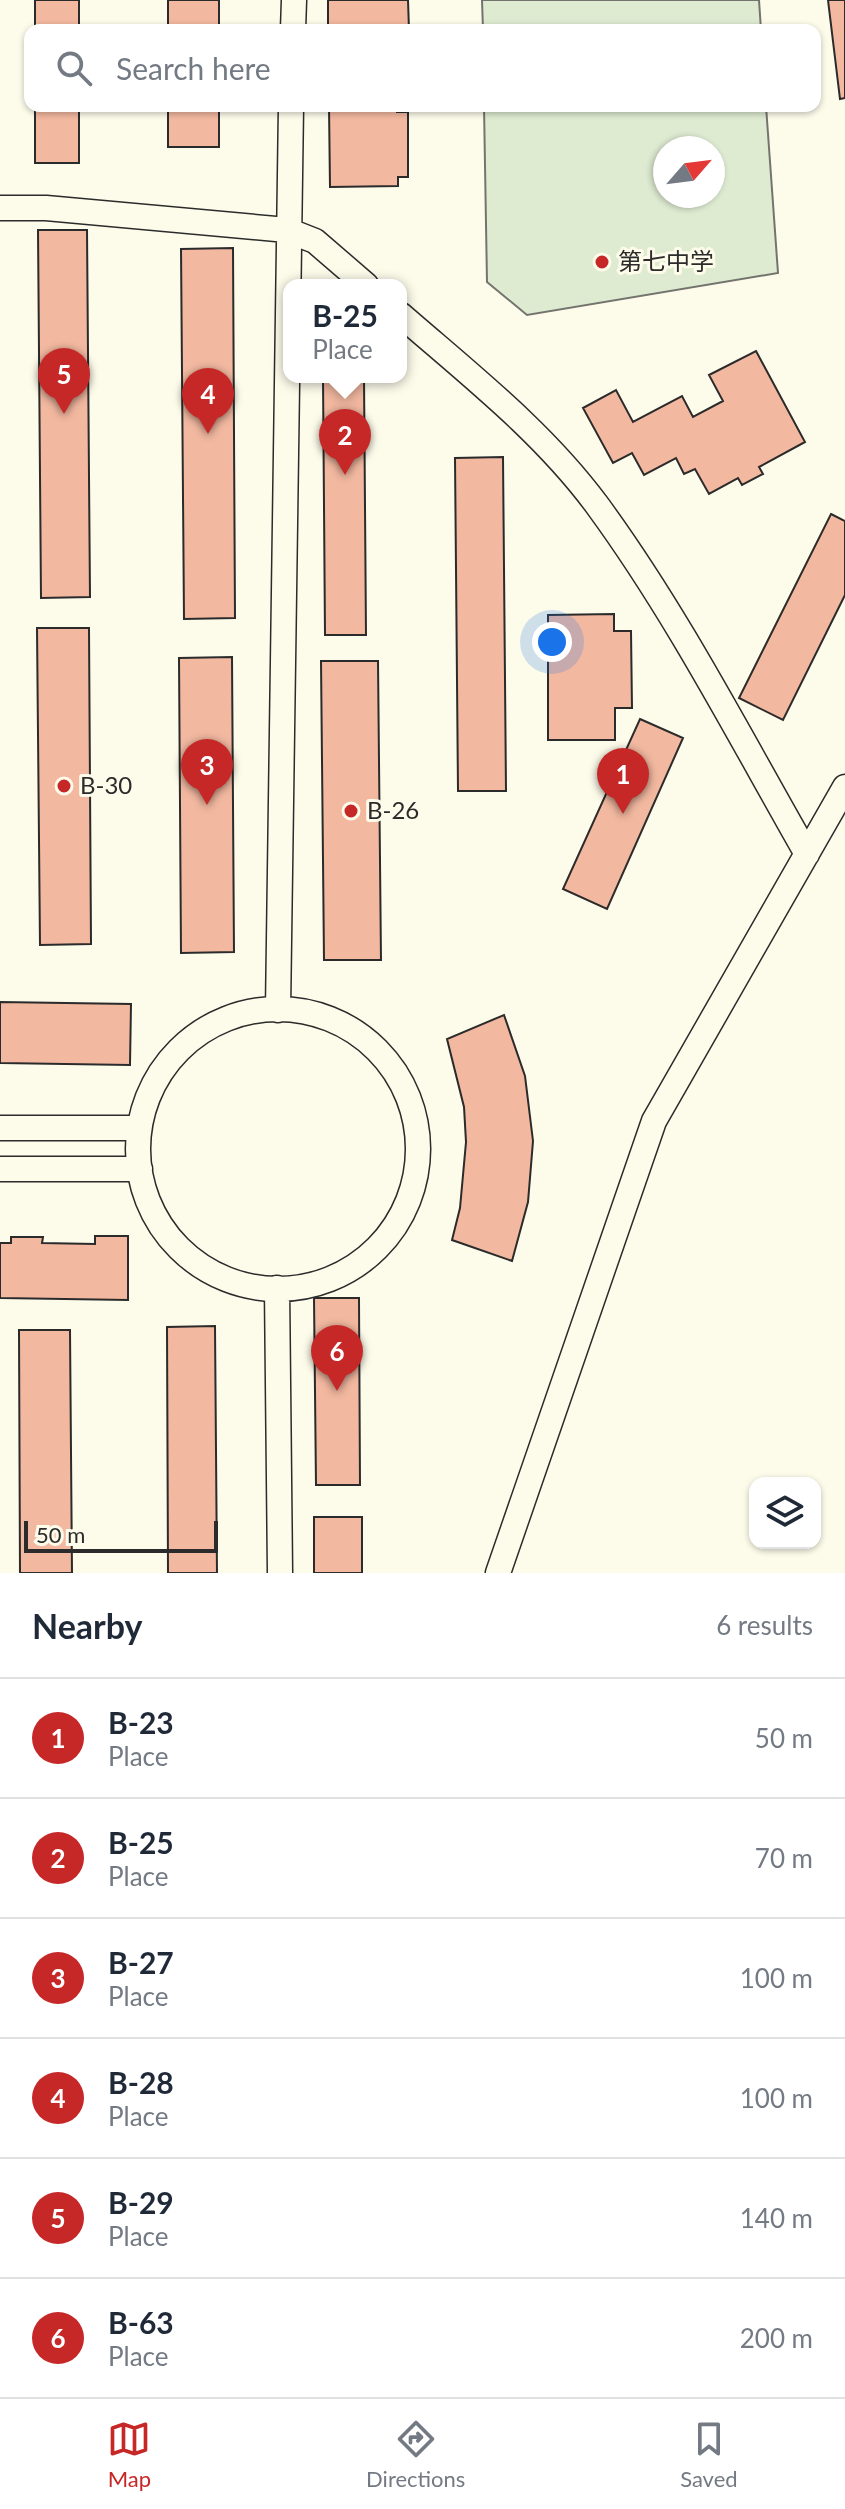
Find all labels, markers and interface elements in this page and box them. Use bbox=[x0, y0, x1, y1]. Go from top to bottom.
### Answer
search box bbox=[24, 24, 821, 112]
icon: search bbox=[52, 46, 96, 90]
text: Search here bbox=[116, 50, 271, 86]
north arrow bbox=[653, 136, 725, 208]
place label: 第七中学 bbox=[618, 246, 714, 275]
marker: 第七中学 bbox=[593, 253, 611, 271]
popup bbox=[283, 279, 407, 383]
text: B-25 bbox=[312, 297, 378, 333]
text: Place bbox=[312, 333, 373, 365]
pin: 5 bbox=[38, 348, 90, 414]
pin: 4 bbox=[182, 368, 234, 434]
pin: 2 bbox=[319, 409, 371, 475]
your location bbox=[532, 622, 572, 662]
pin: 3 bbox=[181, 739, 233, 805]
pin: 1 bbox=[597, 748, 649, 814]
place label: B-30 bbox=[80, 770, 132, 799]
marker: B-30 bbox=[55, 777, 73, 795]
place label: B-26 bbox=[367, 795, 419, 824]
marker: B-26 bbox=[342, 802, 360, 820]
pin: 6 bbox=[311, 1325, 363, 1391]
map controls bbox=[749, 1477, 821, 1549]
button: layers bbox=[749, 1477, 821, 1549]
scale bar bbox=[24, 1517, 218, 1553]
text: 50 m bbox=[36, 1521, 85, 1548]
text: Nearby bbox=[32, 1605, 143, 1646]
text: 6 results bbox=[716, 1609, 813, 1641]
text: B-23 bbox=[108, 1704, 174, 1740]
text: 1 bbox=[50, 1722, 66, 1754]
text: 50 m bbox=[755, 1722, 813, 1754]
text: Place bbox=[108, 1740, 169, 1772]
text: B-25 bbox=[108, 1824, 174, 1860]
text: 2 bbox=[50, 1842, 66, 1874]
text: 70 m bbox=[755, 1842, 813, 1874]
text: Place bbox=[108, 1860, 169, 1892]
text: B-27 bbox=[108, 1944, 174, 1980]
text: 3 bbox=[50, 1962, 66, 1994]
text: 100 m bbox=[740, 1962, 813, 1994]
text: Place bbox=[108, 1980, 169, 2012]
text: B-28 bbox=[108, 2064, 174, 2100]
text: 4 bbox=[50, 2082, 66, 2114]
text: 100 m bbox=[740, 2082, 813, 2114]
text: Place bbox=[108, 2100, 169, 2132]
text: B-29 bbox=[108, 2184, 174, 2220]
text: 5 bbox=[50, 2202, 66, 2234]
text: 140 m bbox=[740, 2202, 813, 2234]
text: Place bbox=[108, 2220, 169, 2252]
text: B-63 bbox=[108, 2304, 174, 2340]
text: 6 bbox=[50, 2322, 66, 2354]
text: 200 m bbox=[740, 2322, 813, 2354]
text: Place bbox=[108, 2340, 169, 2372]
tab: Map bbox=[107, 2417, 151, 2492]
tab: Directions bbox=[366, 2417, 465, 2492]
tab: Saved bbox=[680, 2417, 738, 2492]

